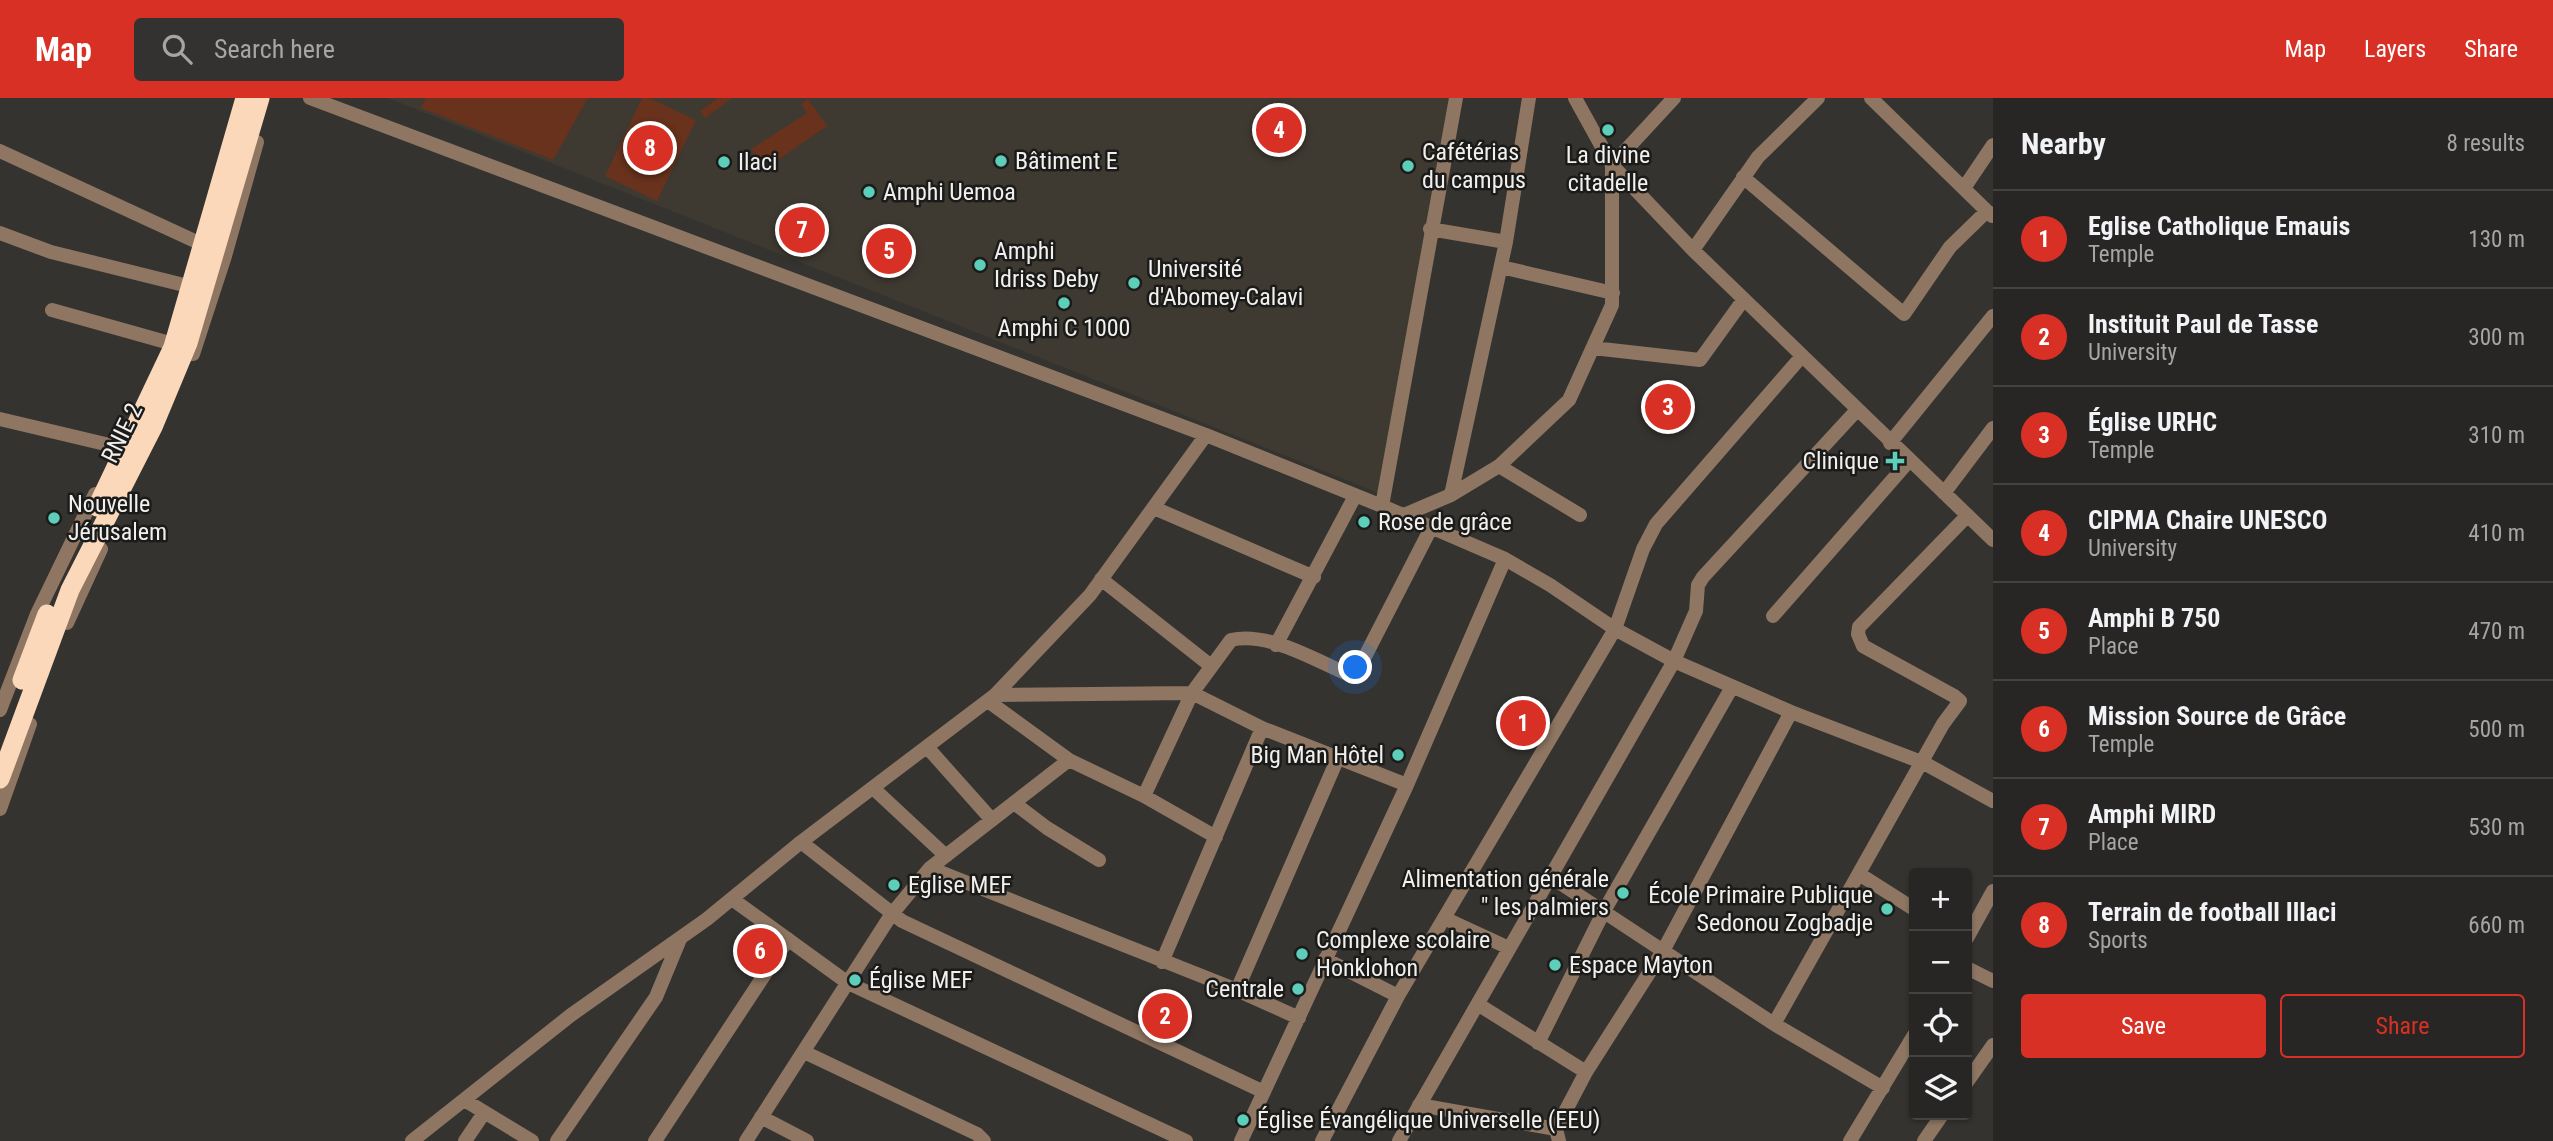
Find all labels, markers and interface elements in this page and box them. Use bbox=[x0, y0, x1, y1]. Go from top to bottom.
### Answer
search box bbox=[134, 18, 624, 81]
text: Map bbox=[35, 30, 92, 69]
icon: search bbox=[158, 30, 196, 68]
text: Search here bbox=[214, 34, 335, 64]
text: Map bbox=[2285, 35, 2326, 63]
text: Layers bbox=[2364, 35, 2426, 63]
text: Share bbox=[2464, 35, 2518, 63]
pin: 4 bbox=[1256, 104, 1302, 156]
pin: 8 bbox=[627, 122, 673, 174]
marker: La divine citadelle bbox=[1600, 122, 1616, 138]
text: Nearby bbox=[2021, 126, 2106, 161]
text: 8 results bbox=[2447, 130, 2525, 157]
place label: Cafétérias du campus bbox=[1422, 138, 1526, 194]
place label: La divine citadelle bbox=[1566, 141, 1650, 197]
place label: Bâtiment E bbox=[1015, 147, 1118, 175]
place label: Ilaci bbox=[738, 148, 778, 176]
marker: Bâtiment E bbox=[993, 153, 1009, 169]
marker: Ilaci bbox=[716, 154, 732, 170]
marker: Cafétérias du campus bbox=[1400, 158, 1416, 174]
place label: Amphi Uemoa bbox=[883, 178, 1016, 206]
marker: Amphi Uemoa bbox=[861, 184, 877, 200]
pin: 7 bbox=[779, 204, 825, 256]
text: Eglise Catholique Emauis bbox=[2088, 211, 2350, 241]
pin: 5 bbox=[866, 225, 912, 277]
text: 1 bbox=[2038, 226, 2050, 253]
text: 130 m bbox=[2468, 226, 2525, 253]
place label: Amphi Idriss Deby bbox=[994, 237, 1099, 293]
text: Temple bbox=[2088, 241, 2154, 268]
place label: Université d'Abomey-Calavi bbox=[1148, 255, 1303, 311]
marker: Amphi Idriss Deby bbox=[972, 257, 988, 273]
marker: Université d'Abomey-Calavi bbox=[1126, 275, 1142, 291]
marker: Amphi C 1000 bbox=[1056, 295, 1072, 311]
text: Instituit Paul de Tasse bbox=[2088, 309, 2319, 339]
place label: Amphi C 1000 bbox=[998, 314, 1130, 342]
text: 2 bbox=[2038, 324, 2050, 351]
text: 300 m bbox=[2468, 324, 2525, 351]
text: University bbox=[2088, 339, 2177, 366]
pin: 3 bbox=[1645, 381, 1691, 433]
street label: RNIE 2 bbox=[96, 399, 148, 467]
text: Église URHC bbox=[2088, 407, 2217, 437]
text: 3 bbox=[2038, 422, 2050, 449]
text: 310 m bbox=[2468, 422, 2525, 449]
text: Temple bbox=[2088, 437, 2154, 464]
place label: Clinique bbox=[1802, 447, 1879, 475]
marker: Clinique bbox=[1885, 451, 1905, 471]
place label: Nouvelle Jérusalem bbox=[68, 490, 167, 546]
text: CIPMA Chaire UNESCO bbox=[2088, 505, 2327, 535]
place label: Rose de grâce bbox=[1378, 508, 1512, 536]
marker: Nouvelle Jérusalem bbox=[46, 510, 62, 526]
marker: Rose de grâce bbox=[1356, 514, 1372, 530]
text: 4 bbox=[2038, 520, 2050, 547]
text: 410 m bbox=[2468, 520, 2525, 547]
text: University bbox=[2088, 535, 2177, 562]
text: Amphi B 750 bbox=[2088, 603, 2220, 633]
text: 5 bbox=[2038, 618, 2050, 645]
text: 470 m bbox=[2468, 618, 2525, 645]
text: Place bbox=[2088, 633, 2138, 660]
your location bbox=[1338, 650, 1372, 684]
pin: 1 bbox=[1500, 697, 1546, 749]
text: Mission Source de Grâce bbox=[2088, 701, 2346, 731]
text: 6 bbox=[2038, 716, 2050, 743]
text: 500 m bbox=[2468, 716, 2525, 743]
text: Temple bbox=[2088, 731, 2154, 758]
place label: Big Man Hôtel bbox=[1251, 741, 1384, 769]
marker: Big Man Hôtel bbox=[1390, 747, 1406, 763]
text: Amphi MIRD bbox=[2088, 799, 2216, 829]
text: 7 bbox=[2038, 814, 2050, 841]
text: 530 m bbox=[2468, 814, 2525, 841]
text: Place bbox=[2088, 829, 2138, 856]
place label: Alimentation générale " les palmiers bbox=[1402, 865, 1609, 921]
map controls bbox=[1909, 868, 1972, 1120]
button: + bbox=[1909, 868, 1972, 931]
place label: Eglise MEF bbox=[908, 871, 1012, 899]
marker: Eglise MEF bbox=[886, 877, 902, 893]
place label: École Primaire Publique Sedonou Zogbadje bbox=[1648, 881, 1873, 937]
marker: Alimentation générale " les palmiers bbox=[1615, 885, 1631, 901]
text: Terrain de football Illaci bbox=[2088, 897, 2337, 927]
marker: École Primaire Publique Sedonou Zogbadje bbox=[1879, 901, 1895, 917]
text: 8 bbox=[2038, 912, 2050, 939]
text: 660 m bbox=[2468, 912, 2525, 939]
pin: 6 bbox=[737, 925, 783, 977]
place label: Complexe scolaire Honklohon bbox=[1316, 926, 1490, 982]
text: Sports bbox=[2088, 927, 2148, 954]
button: − bbox=[1909, 931, 1972, 994]
marker: Complexe scolaire Honklohon bbox=[1294, 946, 1310, 962]
place label: Espace Mayton bbox=[1569, 951, 1713, 979]
marker: Espace Mayton bbox=[1547, 957, 1563, 973]
place label: Église MEF bbox=[869, 966, 973, 994]
marker: Église MEF bbox=[847, 972, 863, 988]
place label: Centrale bbox=[1205, 975, 1284, 1003]
marker: Centrale bbox=[1290, 981, 1306, 997]
pin: 2 bbox=[1142, 990, 1188, 1042]
button: locate bbox=[1909, 994, 1972, 1057]
button: Save bbox=[2021, 994, 2266, 1058]
button: Share bbox=[2280, 994, 2525, 1058]
button: layers bbox=[1909, 1057, 1972, 1120]
place label: Église Évangélique Universelle (EEU) bbox=[1257, 1106, 1600, 1134]
marker: Église Évangélique Universelle (EEU) bbox=[1235, 1112, 1251, 1128]

